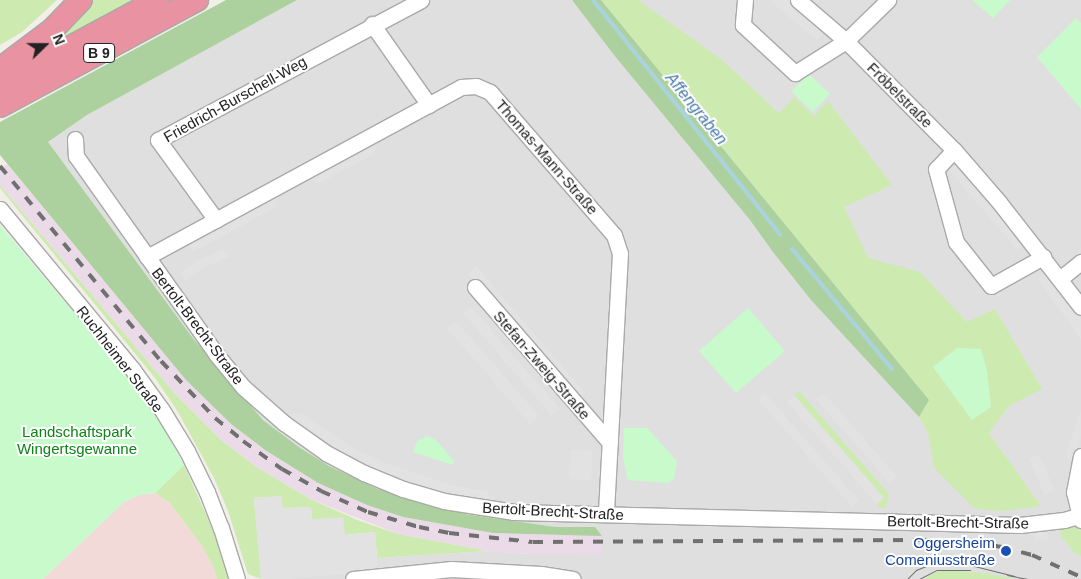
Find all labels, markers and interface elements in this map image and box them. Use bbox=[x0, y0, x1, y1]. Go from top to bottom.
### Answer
north arrow bbox=[20, 20, 70, 70]
text: N bbox=[50, 32, 68, 47]
road number: B 9 bbox=[83, 42, 115, 64]
street label: Friedrich-Burschell-Weg bbox=[160, 52, 310, 146]
street label: Fröbelstraße bbox=[864, 59, 936, 131]
water label: Affengraben bbox=[661, 69, 731, 149]
street label: Thomas-Mann-Straße bbox=[492, 96, 602, 218]
street label: Bertolt-Brecht-Straße bbox=[148, 264, 248, 388]
street label: Ruchheimer Straße bbox=[73, 302, 167, 416]
street label: Stefan-Zweig-Straße bbox=[490, 307, 594, 423]
park label: Landschaftspark Wingertsgewanne bbox=[17, 422, 137, 457]
street label: Bertolt-Brecht-Straße bbox=[482, 498, 624, 524]
street label: Bertolt-Brecht-Straße bbox=[887, 512, 1029, 532]
place label: Oggersheim Comeniusstraße bbox=[885, 533, 995, 568]
marker: Oggersheim Comeniusstraße bbox=[999, 544, 1013, 558]

